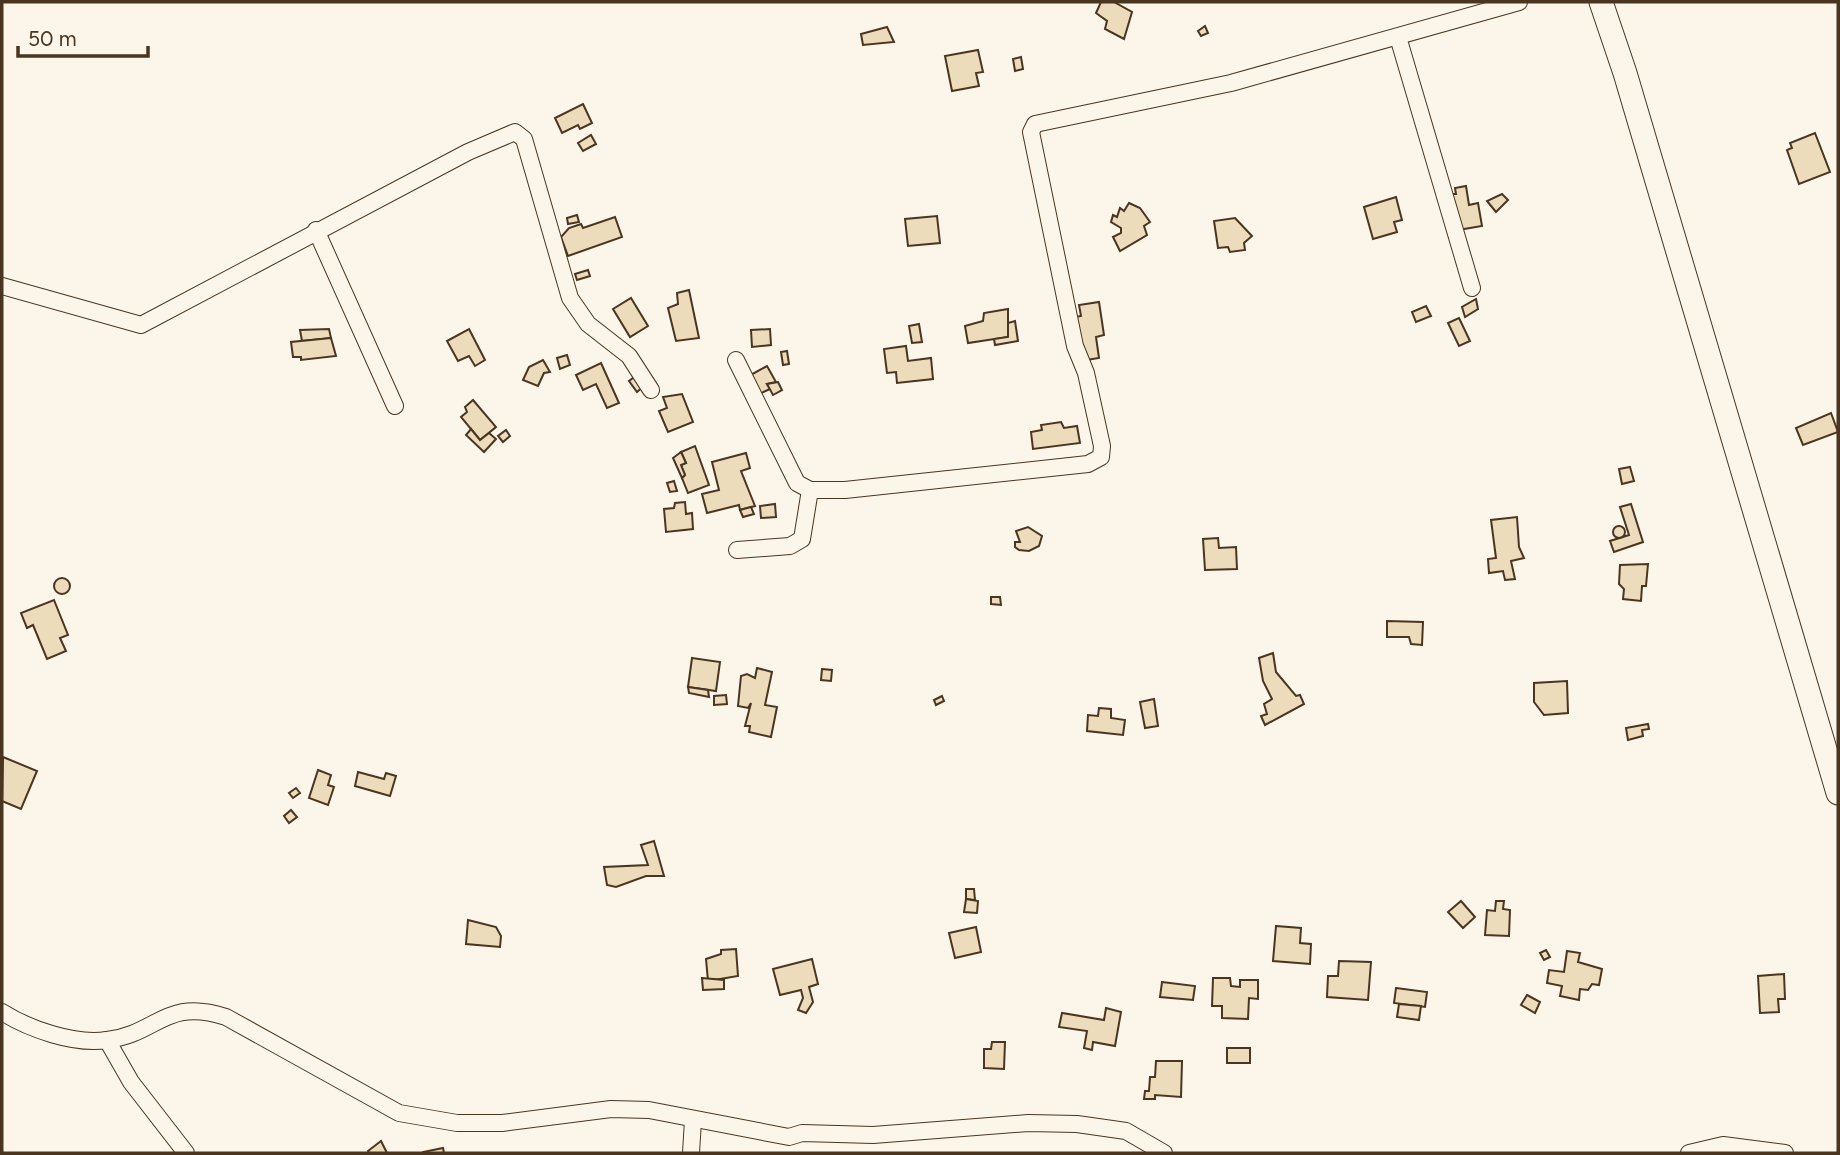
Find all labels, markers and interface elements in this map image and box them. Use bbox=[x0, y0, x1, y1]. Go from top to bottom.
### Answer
scale bar bbox=[18, 14, 147, 58]
text: 50 m bbox=[28, 26, 77, 51]

